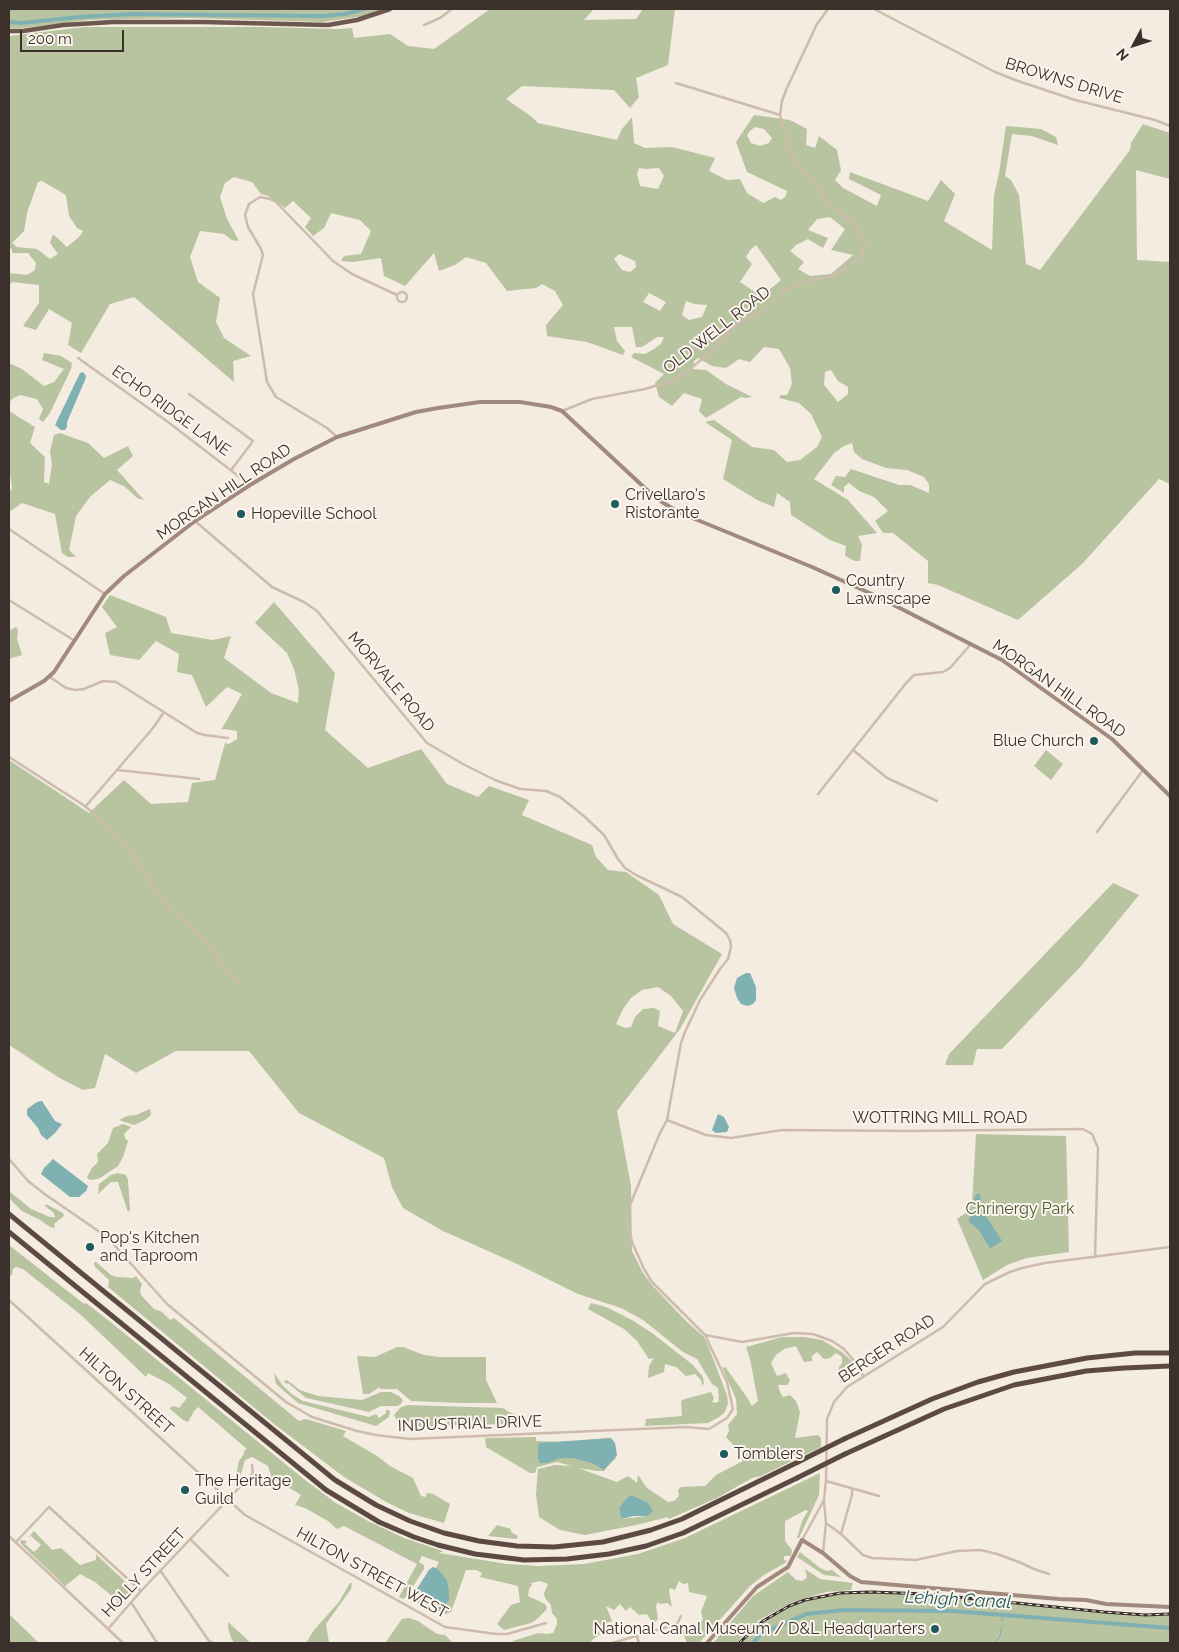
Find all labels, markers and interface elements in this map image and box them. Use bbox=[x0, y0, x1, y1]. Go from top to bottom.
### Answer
scale bar bbox=[22, 20, 126, 52]
north arrow bbox=[1109, 20, 1159, 70]
text: 200 m bbox=[28, 30, 72, 48]
street label: BROWNS DRIVE bbox=[1003, 54, 1125, 108]
street label: OLD WELL ROAD bbox=[660, 282, 774, 378]
street label: ECHO RIDGE LANE bbox=[108, 362, 234, 460]
street label: MORGAN HILL ROAD bbox=[153, 440, 295, 544]
place label: Crivellaro's Ristorante bbox=[625, 485, 705, 523]
marker: Crivellaro's Ristorante bbox=[609, 498, 621, 510]
place label: Hopeville School bbox=[251, 504, 377, 524]
marker: Hopeville School bbox=[235, 508, 247, 520]
place label: Country Lawnscape bbox=[846, 571, 931, 609]
marker: Country Lawnscape bbox=[830, 584, 842, 596]
street label: MORVALE ROAD bbox=[344, 628, 438, 736]
street label: MORGAN HILL ROAD bbox=[989, 636, 1129, 742]
place label: Blue Church bbox=[993, 731, 1084, 751]
marker: Blue Church bbox=[1088, 735, 1100, 747]
street label: WOTTRING MILL ROAD bbox=[853, 1108, 1027, 1128]
park label: Chrinergy Park bbox=[966, 1199, 1074, 1219]
place label: Pop's Kitchen and Taproom bbox=[100, 1228, 200, 1266]
marker: Pop's Kitchen and Taproom bbox=[84, 1241, 96, 1253]
street label: BERGER ROAD bbox=[835, 1311, 939, 1387]
street label: HILTON STREET bbox=[75, 1344, 177, 1438]
street label: INDUSTRIAL DRIVE bbox=[398, 1412, 542, 1436]
place label: Tomblers bbox=[734, 1444, 803, 1464]
marker: Tomblers bbox=[718, 1448, 730, 1460]
place label: The Heritage Guild bbox=[195, 1471, 291, 1509]
marker: The Heritage Guild bbox=[179, 1484, 191, 1496]
street label: HILTON STREET WEST bbox=[293, 1523, 451, 1623]
street label: HOLLY STREET bbox=[98, 1525, 190, 1621]
water label: Lehigh Canal bbox=[904, 1586, 1012, 1614]
place label: National Canal Museum / D&L Headquarters bbox=[593, 1619, 925, 1639]
marker: National Canal Museum / D&L Headquarters bbox=[929, 1623, 941, 1635]

